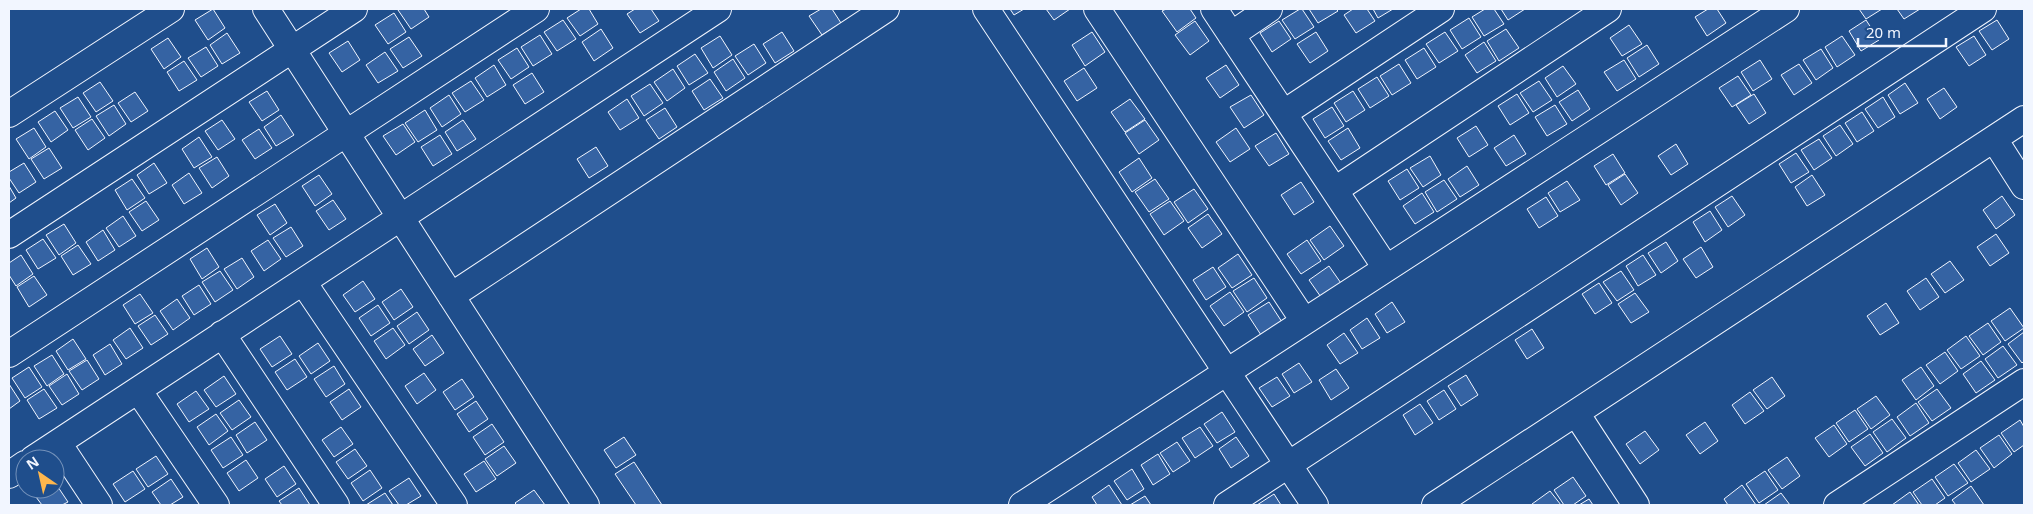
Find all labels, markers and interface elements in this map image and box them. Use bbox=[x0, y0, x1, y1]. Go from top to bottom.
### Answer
scale bar bbox=[1858, 15, 1946, 47]
text: 20 m bbox=[1866, 22, 1901, 42]
north arrow bbox=[15, 449, 65, 499]
text: N bbox=[22, 452, 42, 474]

